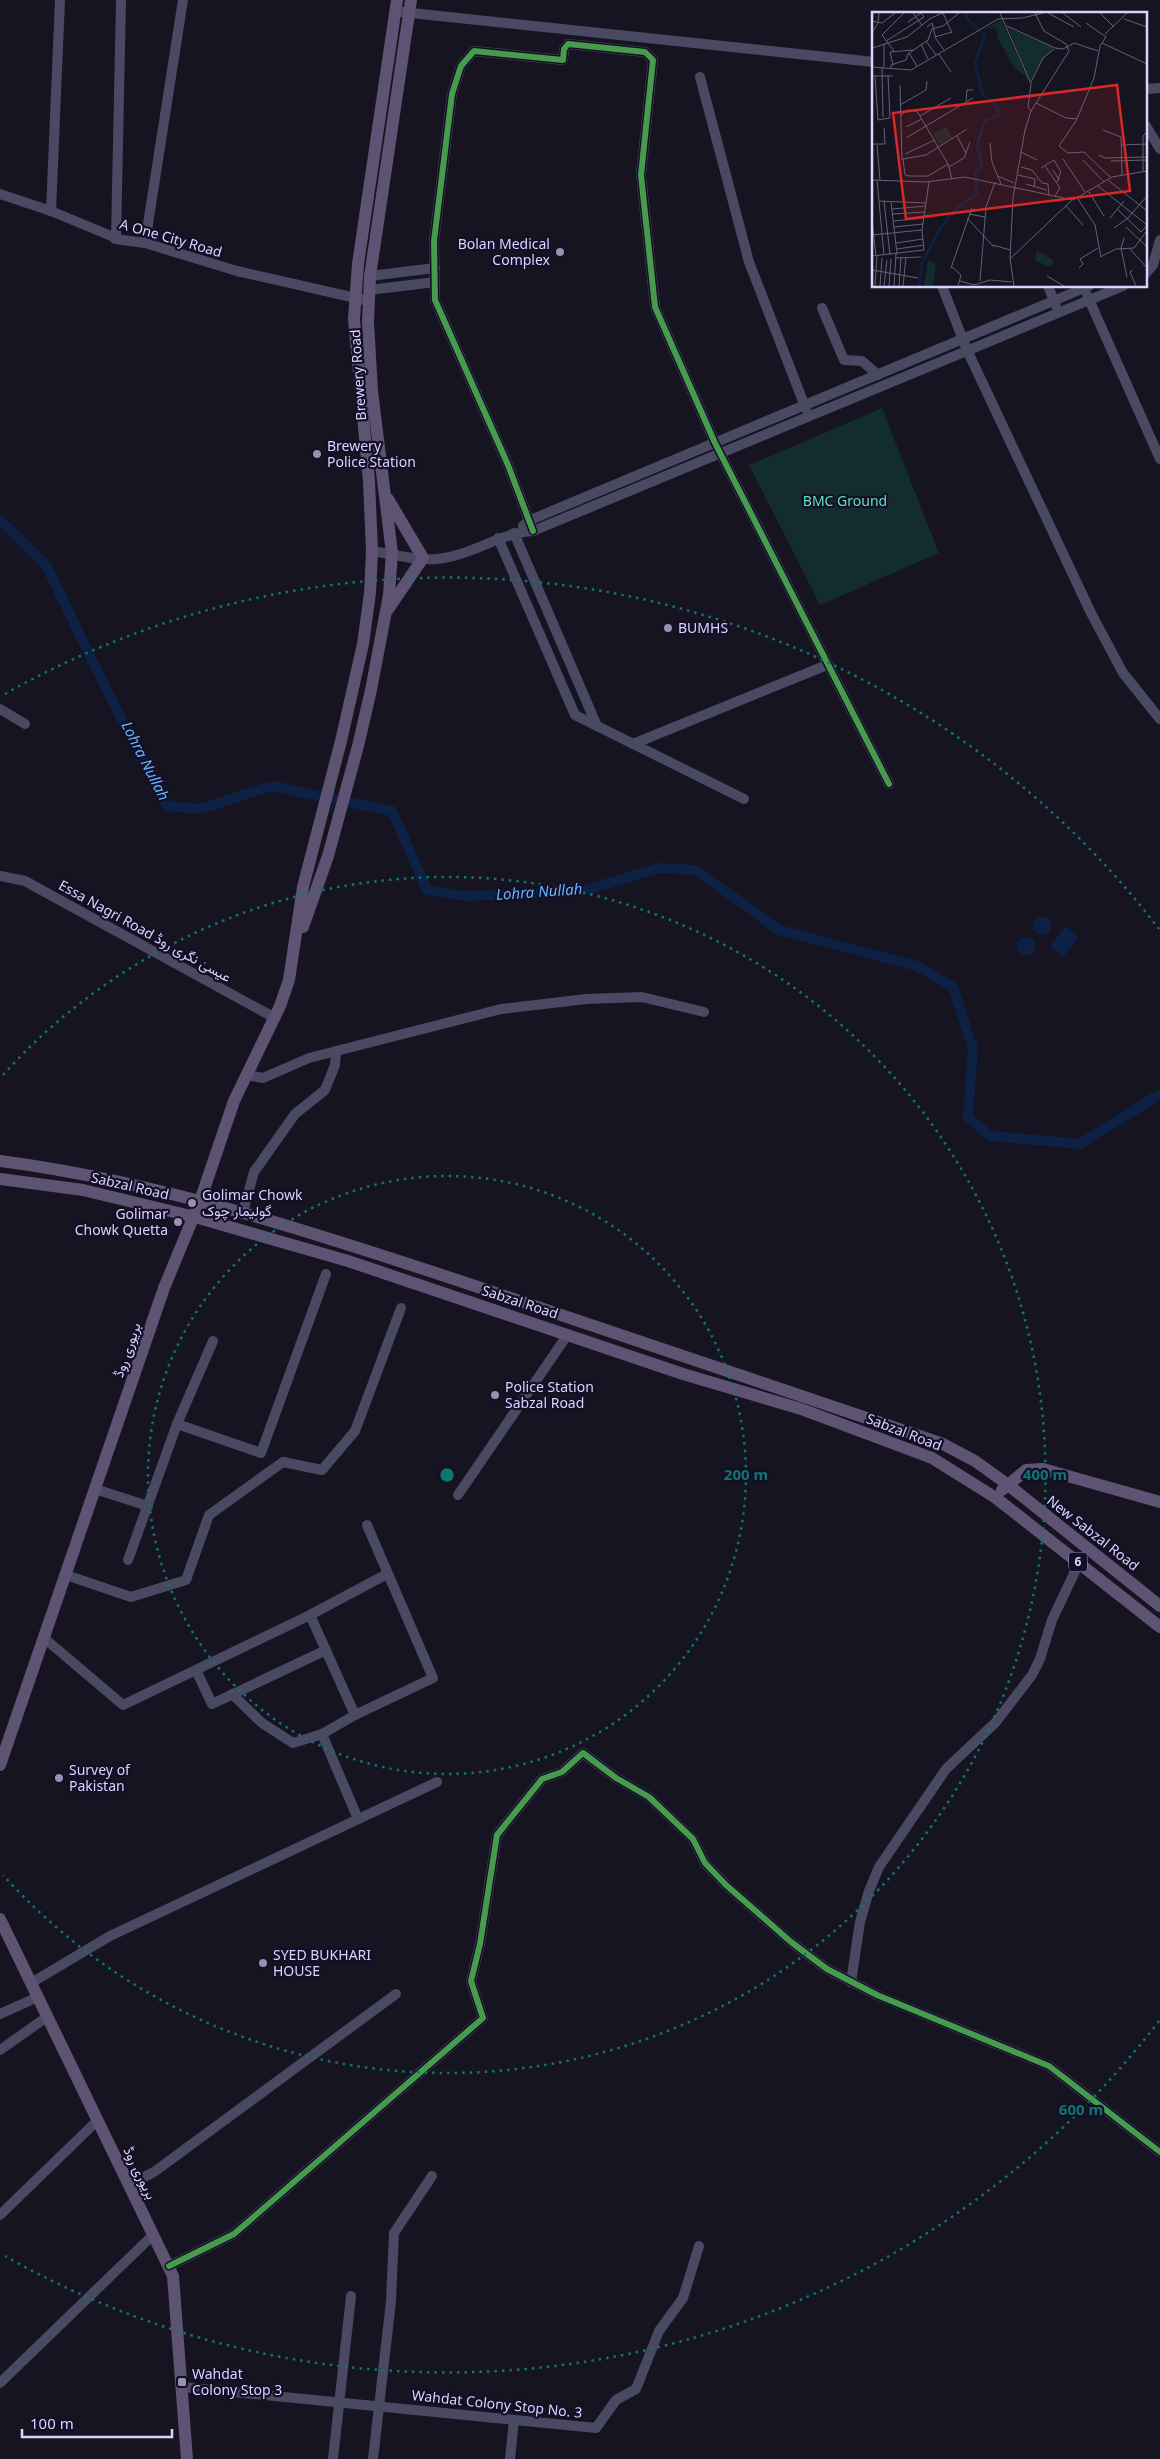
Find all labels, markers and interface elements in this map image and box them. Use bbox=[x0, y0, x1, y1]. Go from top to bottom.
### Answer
inset map bbox=[872, 12, 1148, 288]
street label: A One City Road bbox=[118, 214, 225, 261]
place label: Bolan Medical Complex bbox=[458, 234, 551, 269]
marker: Bolan Medical Complex bbox=[554, 246, 566, 258]
street label: Brewery Road bbox=[345, 329, 370, 421]
place label: Brewery Police Station bbox=[327, 436, 416, 471]
marker: Brewery Police Station bbox=[311, 448, 323, 460]
park label: BMC Ground bbox=[803, 491, 887, 510]
place label: BUMHS bbox=[678, 618, 728, 637]
marker: BUMHS bbox=[662, 622, 674, 634]
water label: Lohra Nullah bbox=[117, 717, 174, 804]
street label: Essa Nagri Road عیسیٰ نگری روڈ bbox=[56, 875, 235, 986]
water label: Lohra Nullah bbox=[495, 878, 583, 904]
street label: Sabzal Road bbox=[89, 1167, 171, 1204]
place label: Golimar Chowk گولیمار چوک bbox=[202, 1185, 303, 1221]
marker: Golimar Chowk گولیمار چوک bbox=[186, 1197, 198, 1209]
place label: Golimar Chowk Quetta bbox=[75, 1204, 168, 1239]
marker: Golimar Chowk Quetta bbox=[172, 1216, 184, 1228]
street label: Sabzal Road bbox=[479, 1280, 561, 1323]
street label: بریوری روڈ bbox=[108, 1320, 145, 1380]
place label: Police Station Sabzal Road bbox=[505, 1377, 594, 1412]
marker: Police Station Sabzal Road bbox=[489, 1389, 501, 1401]
street label: Sabzal Road bbox=[864, 1408, 945, 1455]
text: 200 m bbox=[724, 1464, 768, 1484]
text: 400 m bbox=[1023, 1464, 1067, 1484]
centre of rings bbox=[438, 1466, 456, 1484]
street label: New Sabzal Road bbox=[1043, 1491, 1143, 1575]
road number: 6 bbox=[1069, 1552, 1087, 1571]
place label: Survey of Pakistan bbox=[69, 1760, 131, 1795]
marker: Survey of Pakistan bbox=[53, 1772, 65, 1784]
place label: SYED BUKHARI HOUSE bbox=[273, 1945, 371, 1980]
marker: SYED BUKHARI HOUSE bbox=[257, 1957, 269, 1969]
text: 600 m bbox=[1059, 2099, 1103, 2119]
street label: بریوری روڈ bbox=[119, 2143, 161, 2202]
place label: Wahdat Colony Stop 3 bbox=[192, 2364, 282, 2399]
marker: Wahdat Colony Stop 3 bbox=[176, 2376, 188, 2388]
street label: Wahdat Colony Stop No. 3 bbox=[411, 2385, 583, 2422]
scale bar bbox=[22, 2406, 172, 2438]
text: 100 m bbox=[30, 2413, 74, 2433]

